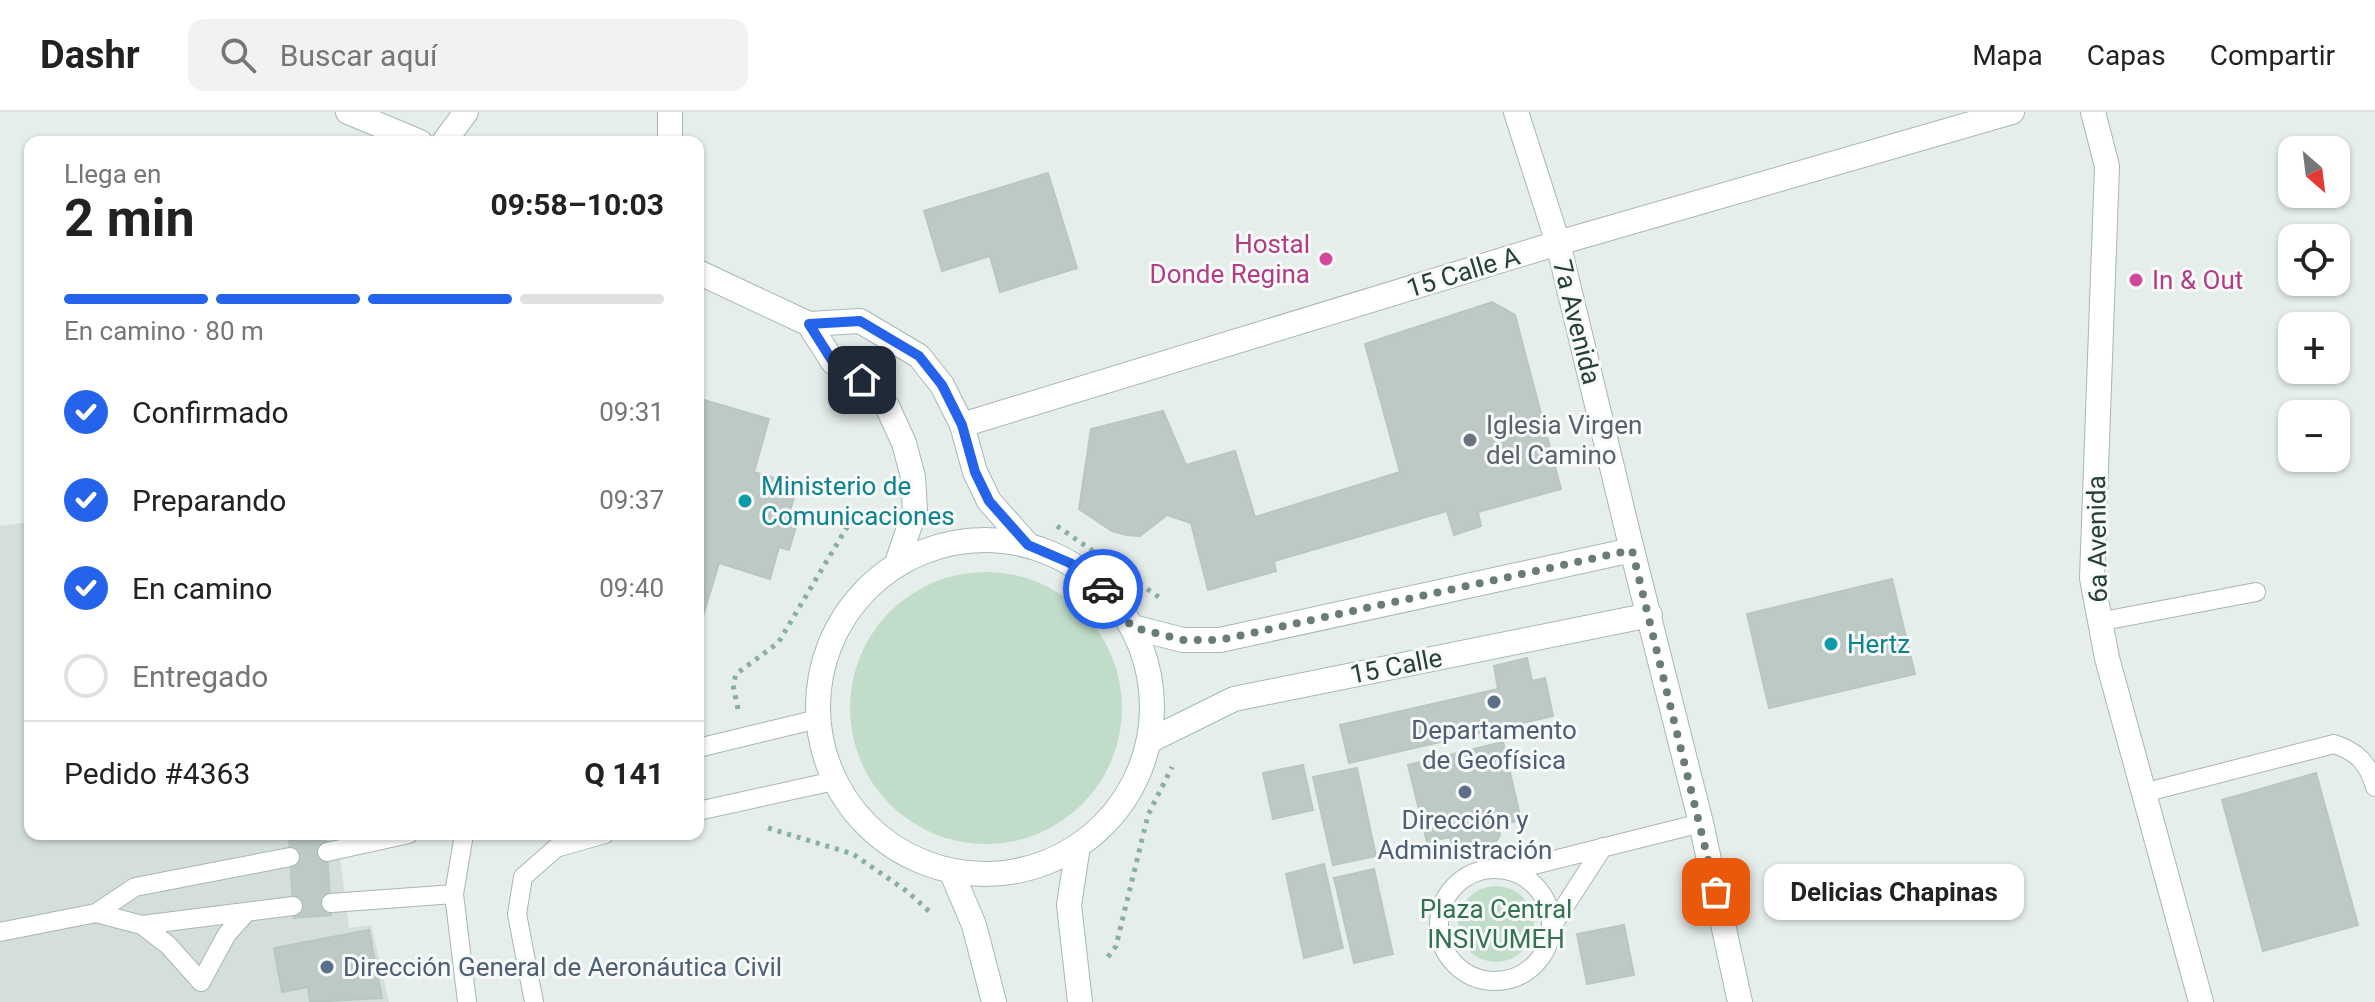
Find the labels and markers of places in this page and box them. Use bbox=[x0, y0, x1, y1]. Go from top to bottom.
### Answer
place label: Hostal Donde Regina bbox=[1150, 229, 1310, 289]
marker: Hostal Donde Regina bbox=[1317, 250, 1335, 268]
place label: In & Out bbox=[2152, 265, 2243, 295]
marker: In & Out bbox=[2127, 271, 2145, 289]
pin bbox=[828, 346, 896, 414]
place label: Iglesia Virgen del Camino bbox=[1486, 410, 1642, 470]
marker: Iglesia Virgen del Camino bbox=[1461, 431, 1479, 449]
place label: Ministerio de Comunicaciones bbox=[761, 471, 955, 531]
marker: Ministerio de Comunicaciones bbox=[736, 492, 754, 510]
place label: Hertz bbox=[1847, 629, 1910, 659]
marker: Hertz bbox=[1822, 635, 1840, 653]
marker: Departamento de Geofísica bbox=[1485, 693, 1503, 711]
place label: Departamento de Geofísica bbox=[1411, 715, 1577, 775]
marker: Dirección y Administración bbox=[1456, 783, 1474, 801]
place label: Dirección y Administración bbox=[1378, 805, 1552, 865]
pin bbox=[1682, 858, 1750, 926]
callout: Delicias Chapinas bbox=[1764, 864, 2024, 920]
place label: Dirección General de Aeronáutica Civil bbox=[343, 952, 782, 982]
marker: Dirección General de Aeronáutica Civil bbox=[318, 958, 336, 976]

